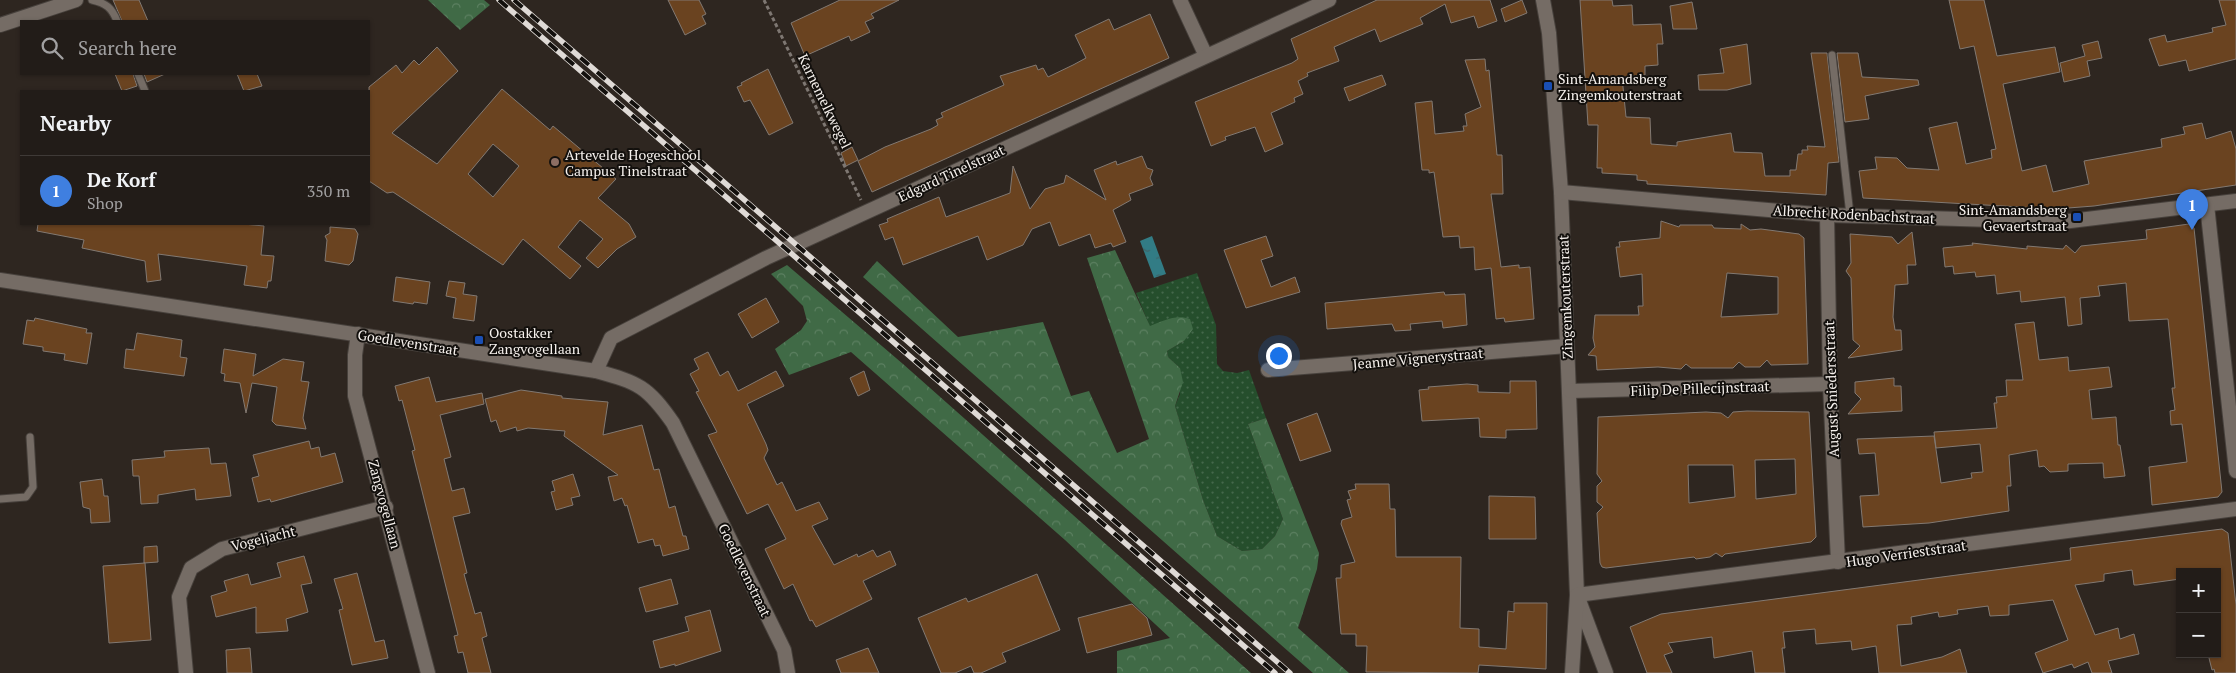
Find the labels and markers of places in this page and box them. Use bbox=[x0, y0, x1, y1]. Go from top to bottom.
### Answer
place label: Sint-Amandsberg Zingemkouterstraat bbox=[1558, 69, 1683, 104]
marker: Sint-Amandsberg Zingemkouterstraat bbox=[1542, 80, 1554, 92]
place label: Artevelde Hogeschool Campus Tinelstraat bbox=[565, 145, 701, 180]
marker: Artevelde Hogeschool Campus Tinelstraat bbox=[549, 156, 561, 168]
pin: 1 bbox=[2176, 189, 2208, 230]
place label: Sint-Amandsberg Gevaertstraat bbox=[1959, 200, 2068, 235]
marker: Sint-Amandsberg Gevaertstraat bbox=[2071, 211, 2083, 223]
place label: Oostakker Zangvogellaan bbox=[489, 323, 581, 358]
marker: Oostakker Zangvogellaan bbox=[473, 334, 485, 346]

